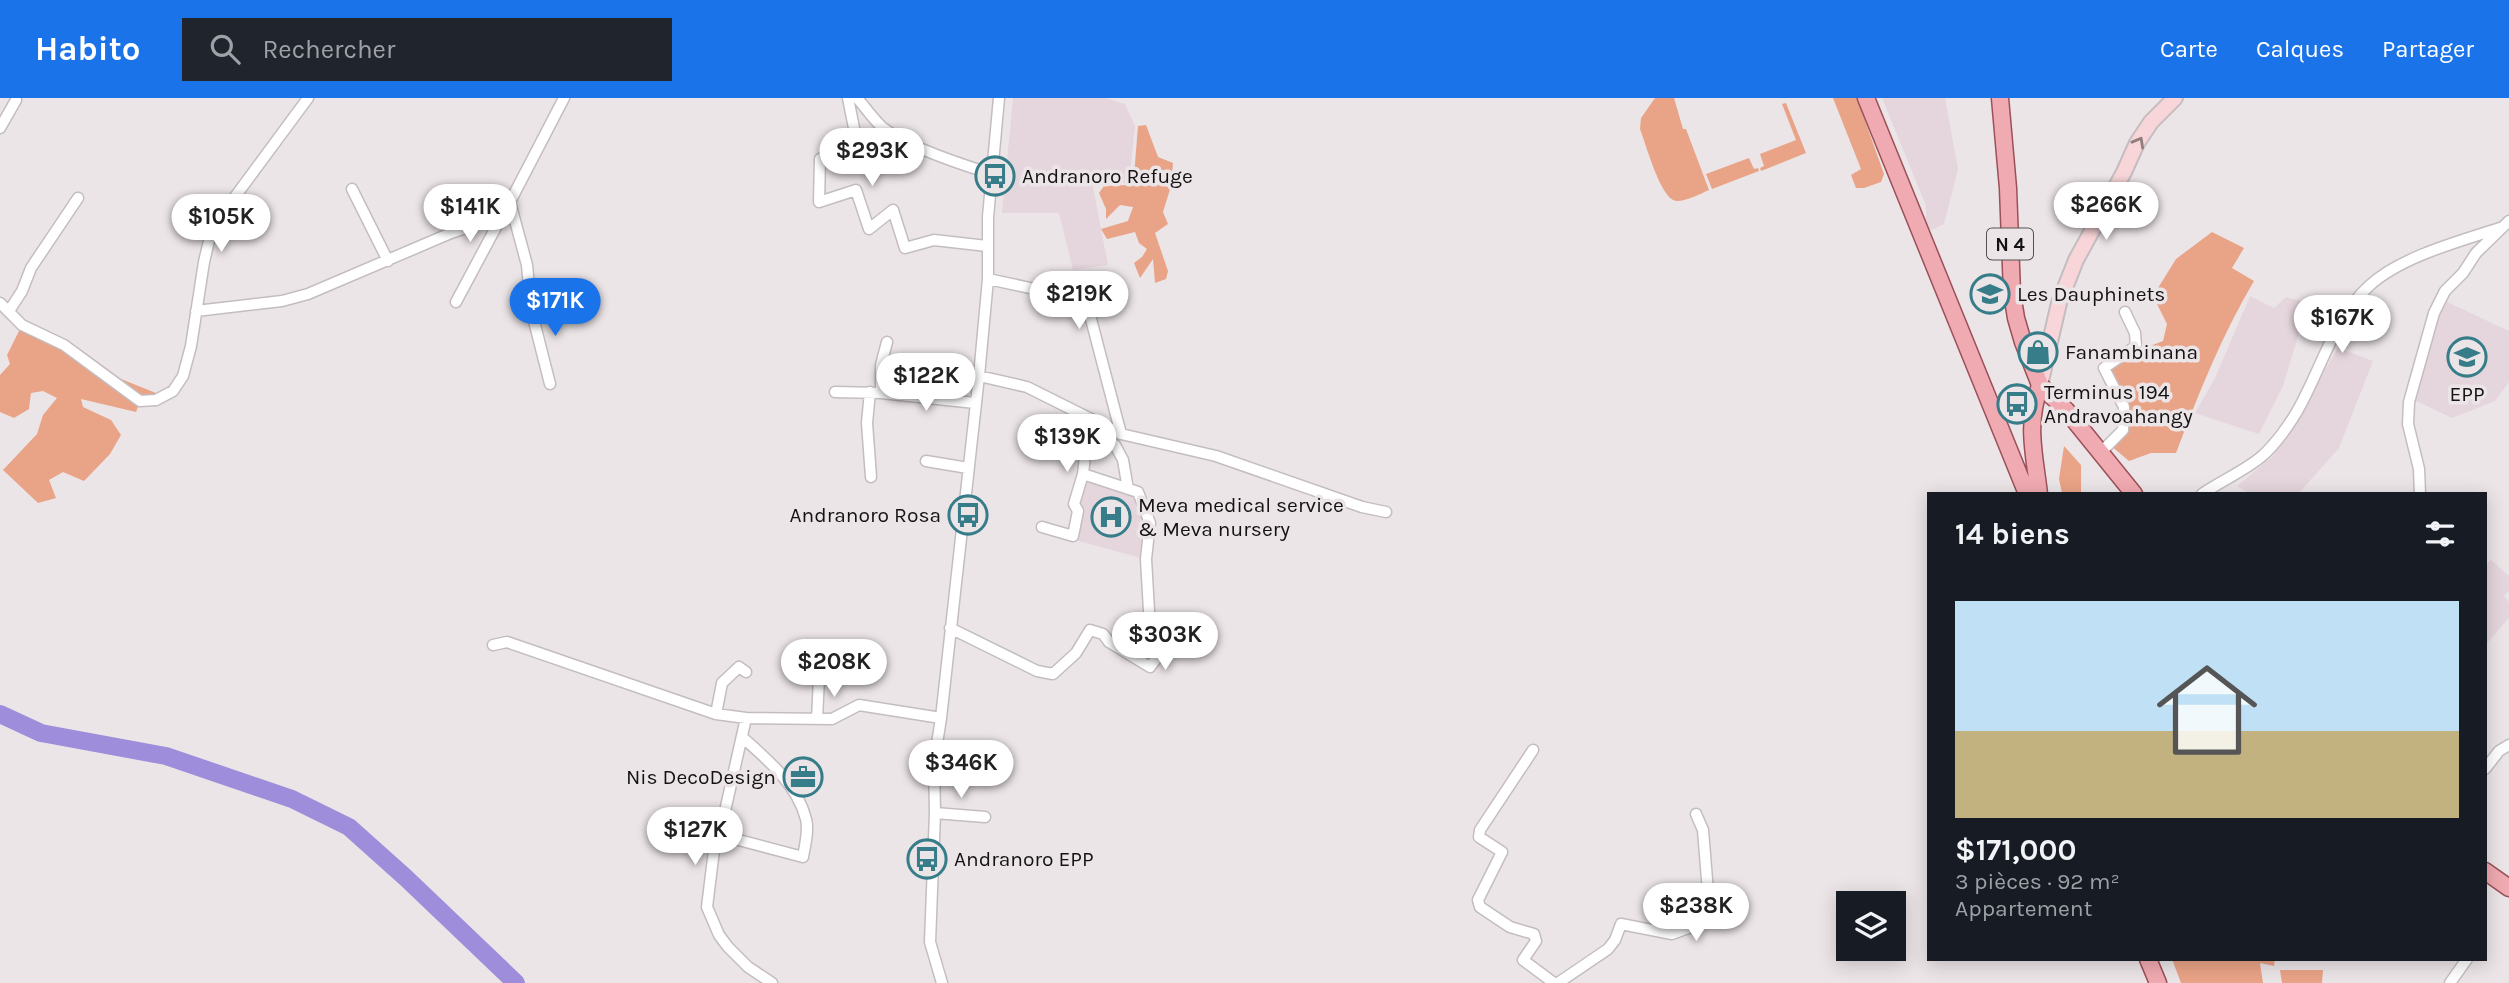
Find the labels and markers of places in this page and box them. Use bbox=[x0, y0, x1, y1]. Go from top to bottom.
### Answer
pin: $293K bbox=[823, 129, 921, 188]
bus stop icon: Andranoro Refuge bbox=[974, 155, 1016, 197]
place label: Andranoro Refuge bbox=[1022, 164, 1193, 188]
pin: $266K bbox=[2057, 183, 2155, 242]
pin: $141K bbox=[421, 184, 519, 244]
pin: $105K bbox=[172, 194, 270, 254]
pin: $219K bbox=[1030, 272, 1128, 331]
school or university icon: Les Dauphinets bbox=[1969, 273, 2011, 315]
pin: $171K bbox=[506, 278, 604, 338]
place label: Les Dauphinets bbox=[2017, 282, 2165, 306]
pin: $167K bbox=[2293, 296, 2391, 355]
shop icon: Fanambinana bbox=[2017, 331, 2059, 373]
school or university icon: EPP bbox=[2446, 336, 2488, 378]
place label: Fanambinana bbox=[2065, 340, 2198, 364]
pin: $122K bbox=[877, 354, 975, 413]
place label: Terminus 194 Andravoahangy bbox=[2044, 380, 2193, 428]
place label: EPP bbox=[2449, 382, 2485, 406]
bus stop icon: Terminus 194 Andravoahangy bbox=[1996, 383, 2038, 425]
pin: $139K bbox=[1018, 414, 1116, 474]
place label: Meva medical service & Meva nursery bbox=[1138, 493, 1344, 541]
bus stop icon: Andranoro Rosa bbox=[947, 494, 989, 536]
hospital icon: Meva medical service & Meva nursery bbox=[1090, 496, 1132, 538]
place label: Andranoro Rosa bbox=[790, 503, 941, 527]
pin: $303K bbox=[1116, 612, 1214, 672]
pin: $208K bbox=[785, 640, 883, 699]
pin: $346K bbox=[912, 740, 1010, 800]
office icon: Nis DecoDesign bbox=[782, 756, 824, 798]
place label: Nis DecoDesign bbox=[626, 765, 776, 789]
pin: $127K bbox=[646, 808, 744, 867]
bus stop icon: Andranoro EPP bbox=[906, 838, 948, 880]
place label: Andranoro EPP bbox=[954, 847, 1094, 871]
pin: $238K bbox=[1647, 884, 1745, 943]

